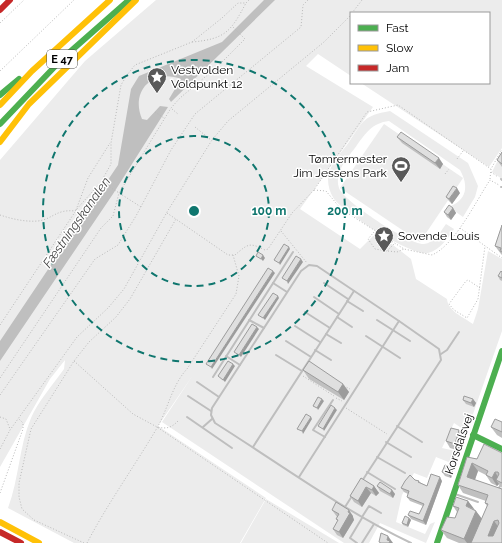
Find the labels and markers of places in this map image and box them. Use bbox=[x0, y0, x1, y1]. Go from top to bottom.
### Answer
place label: Vestvolden Voldpunkt 12 bbox=[171, 63, 243, 91]
place icon: Vestvolden Voldpunkt 12 bbox=[146, 66, 168, 94]
place label: Tømrermester Jim Jessens Park bbox=[293, 152, 388, 180]
sports icon: Tømrermester Jim Jessens Park bbox=[390, 155, 412, 183]
centre of rings bbox=[187, 204, 201, 218]
place icon: Sovende Louis bbox=[373, 225, 395, 253]
place label: Sovende Louis bbox=[398, 229, 480, 243]

